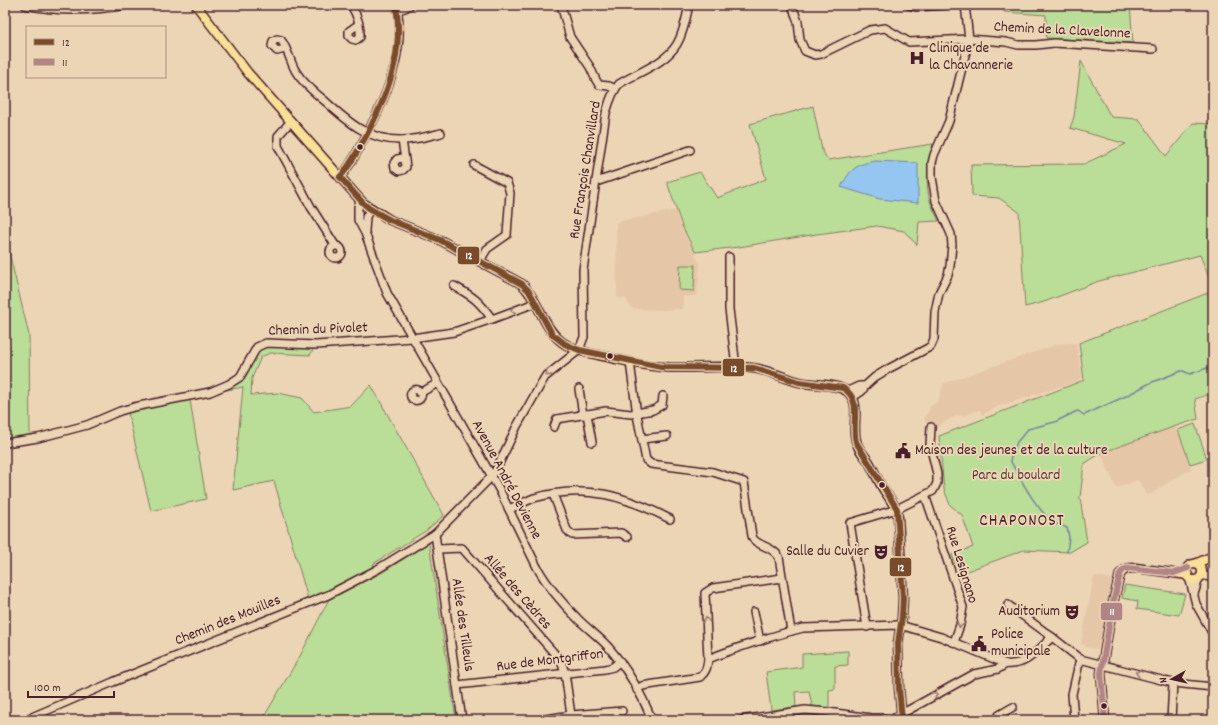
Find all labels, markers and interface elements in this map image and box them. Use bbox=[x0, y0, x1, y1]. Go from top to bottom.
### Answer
street label: Chemin de la Clavelonne bbox=[993, 16, 1131, 46]
legend bbox=[26, 26, 166, 78]
text: 12 bbox=[62, 35, 70, 52]
place label: Clinique de la Chavannerie bbox=[929, 38, 1013, 77]
hospital icon: Clinique de la Chavannerie bbox=[908, 49, 926, 67]
text: 11 bbox=[62, 55, 67, 72]
street label: Rue François Chanvillard bbox=[564, 100, 608, 240]
unlabelled marker bbox=[355, 142, 365, 152]
line badge: 12 bbox=[457, 246, 480, 265]
text: 12 bbox=[465, 249, 473, 265]
one-way arrow bbox=[510, 306, 517, 314]
street label: Chemin du Pivolet bbox=[268, 317, 369, 343]
unlabelled marker bbox=[605, 351, 615, 361]
line badge: 12 bbox=[722, 358, 745, 377]
text: 12 bbox=[730, 362, 738, 378]
one-way arrow bbox=[545, 369, 553, 377]
street label: Avenue André Devienne bbox=[465, 416, 547, 544]
place label: Maison des jeunes et de la culture bbox=[915, 440, 1108, 462]
public building icon: Maison des jeunes et de la culture bbox=[894, 442, 912, 460]
park label: Parc du boulard bbox=[972, 465, 1060, 487]
unlabelled marker bbox=[877, 480, 887, 490]
district label: CHAPONOST bbox=[979, 510, 1065, 534]
street label: Rue Lesignano bbox=[939, 524, 983, 607]
place label: Salle du Cuvier bbox=[786, 541, 869, 563]
theatre icon: Salle du Cuvier bbox=[872, 543, 890, 561]
street label: Allée des Cèdres bbox=[478, 549, 556, 635]
line badge: 12 bbox=[889, 557, 912, 577]
text: 12 bbox=[897, 561, 905, 577]
street label: Allée des Tilleuls bbox=[445, 577, 479, 673]
street label: Chemin des Mouilles bbox=[172, 590, 284, 652]
place label: Auditorium bbox=[998, 601, 1060, 623]
line badge: 11 bbox=[1100, 602, 1123, 621]
theatre icon: Auditorium bbox=[1063, 603, 1081, 621]
text: 11 bbox=[1110, 605, 1114, 621]
one-way arrow bbox=[702, 617, 710, 623]
one-way arrow bbox=[956, 622, 965, 629]
place label: Police municipale bbox=[991, 624, 1051, 663]
public building icon: Police municipale bbox=[970, 635, 988, 653]
street label: Rue de Montgriffon bbox=[495, 644, 605, 678]
north arrow bbox=[1152, 659, 1192, 699]
one-way arrow bbox=[1134, 669, 1141, 677]
scale bar bbox=[28, 673, 114, 699]
text: N bbox=[1156, 676, 1172, 684]
text: 100 m bbox=[34, 680, 61, 697]
one-way arrow bbox=[931, 693, 938, 700]
unlabelled marker bbox=[1099, 701, 1109, 711]

